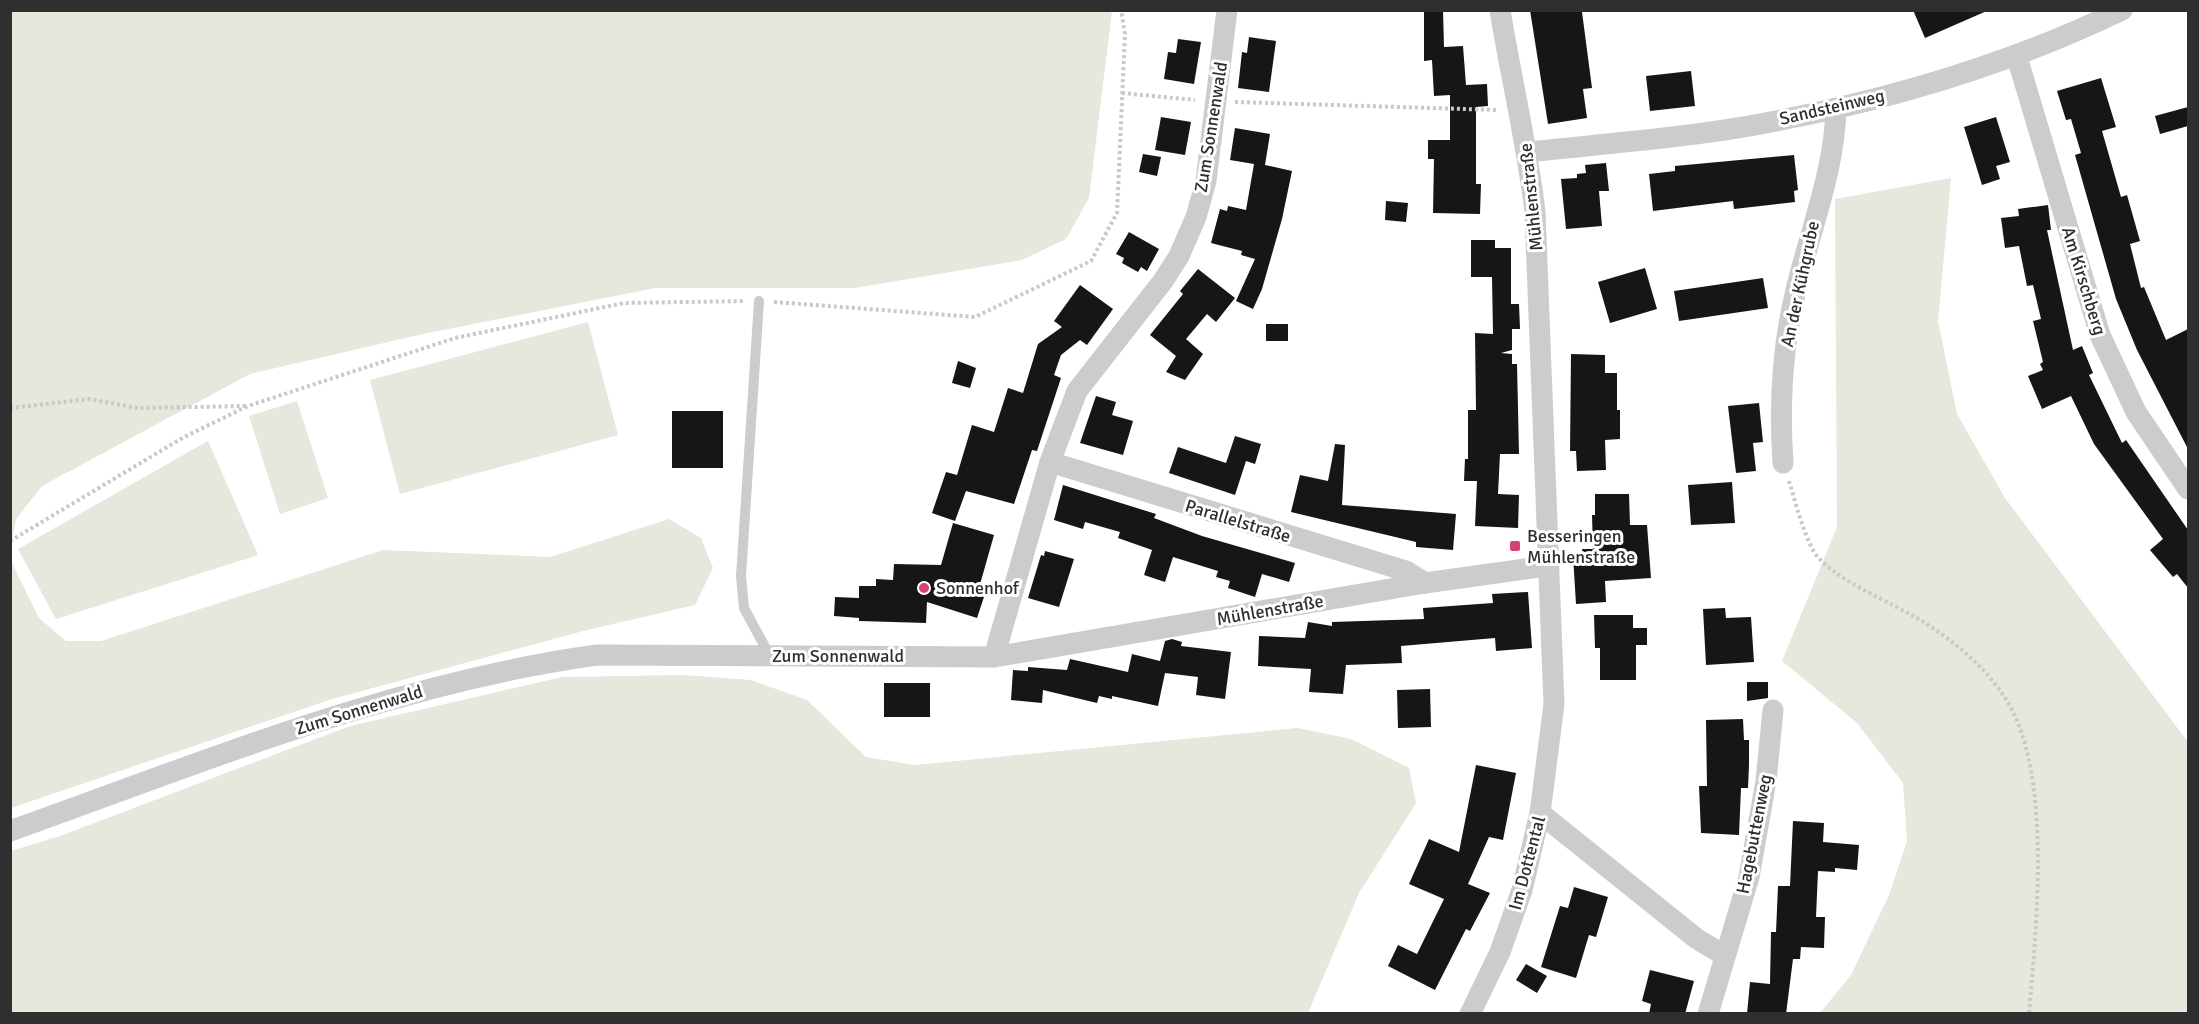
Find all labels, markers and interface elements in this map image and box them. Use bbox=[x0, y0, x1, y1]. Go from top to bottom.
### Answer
street label: Zum Sonnenwald bbox=[1190, 60, 1232, 194]
street label: Sandsteinweg bbox=[1777, 84, 1887, 130]
street label: Mühlenstraße bbox=[1514, 142, 1548, 252]
street label: An der Kühgrube bbox=[1776, 219, 1824, 349]
street label: Am Kirschberg bbox=[2057, 224, 2111, 338]
street label: Parallelstraße bbox=[1183, 495, 1293, 547]
place label: Besseringen Mühlenstraße bbox=[1527, 525, 1635, 568]
marker: Besseringen Mühlenstraße bbox=[1508, 539, 1522, 553]
place label: Sonnenhof bbox=[936, 577, 1020, 599]
marker: Sonnenhof bbox=[917, 581, 931, 595]
street label: Mühlenstraße bbox=[1215, 590, 1325, 630]
street label: Zum Sonnenwald bbox=[772, 645, 904, 667]
street label: Zum Sonnenwald bbox=[293, 680, 425, 740]
street label: Hagebuttenweg bbox=[1732, 772, 1776, 896]
street label: Im Dottental bbox=[1504, 814, 1550, 912]

